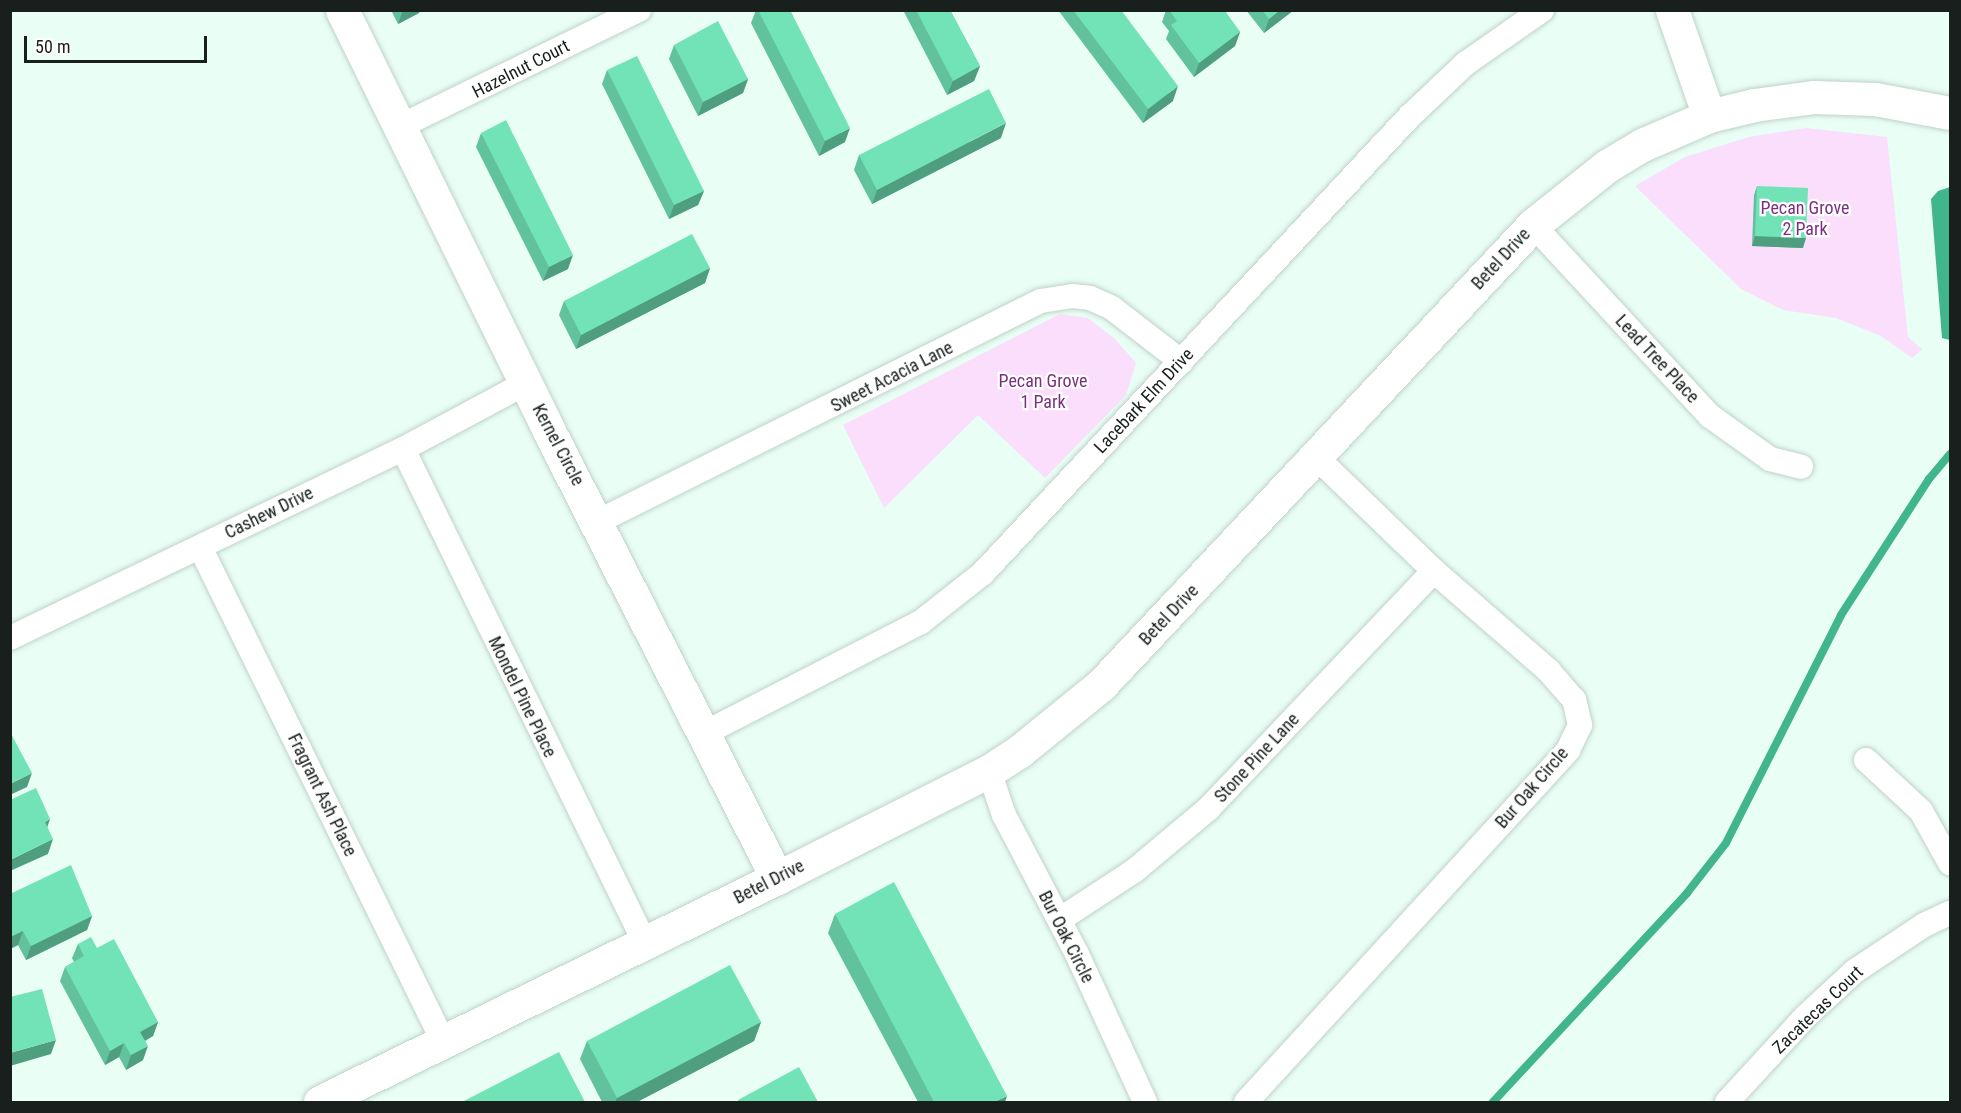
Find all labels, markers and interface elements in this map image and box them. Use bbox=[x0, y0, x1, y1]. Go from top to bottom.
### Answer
scale bar bbox=[27, 24, 210, 62]
street label: Hazelnut Court bbox=[469, 35, 573, 103]
text: 50 m bbox=[35, 36, 70, 57]
park label: Pecan Grove 2 Park bbox=[1761, 198, 1849, 240]
street label: Betel Drive bbox=[1467, 224, 1535, 294]
street label: Lead Tree Place bbox=[1611, 310, 1703, 408]
street label: Sweet Acacia Lane bbox=[827, 337, 957, 417]
street label: Lacebark Elm Drive bbox=[1090, 344, 1198, 458]
park label: Pecan Grove 1 Park bbox=[999, 371, 1087, 413]
street label: Kernel Circle bbox=[527, 400, 589, 490]
street label: Cashew Drive bbox=[221, 482, 317, 544]
street label: Betel Drive bbox=[1135, 580, 1203, 650]
street label: Mondel Pine Place bbox=[483, 633, 561, 761]
street label: Stone Pine Lane bbox=[1210, 709, 1304, 807]
street label: Fragrant Ash Place bbox=[283, 730, 361, 860]
street label: Bur Oak Circle bbox=[1491, 743, 1573, 833]
street label: Betel Drive bbox=[730, 855, 808, 909]
street label: Bur Oak Circle bbox=[1034, 887, 1098, 987]
street label: Zacatecas Court bbox=[1768, 962, 1868, 1058]

